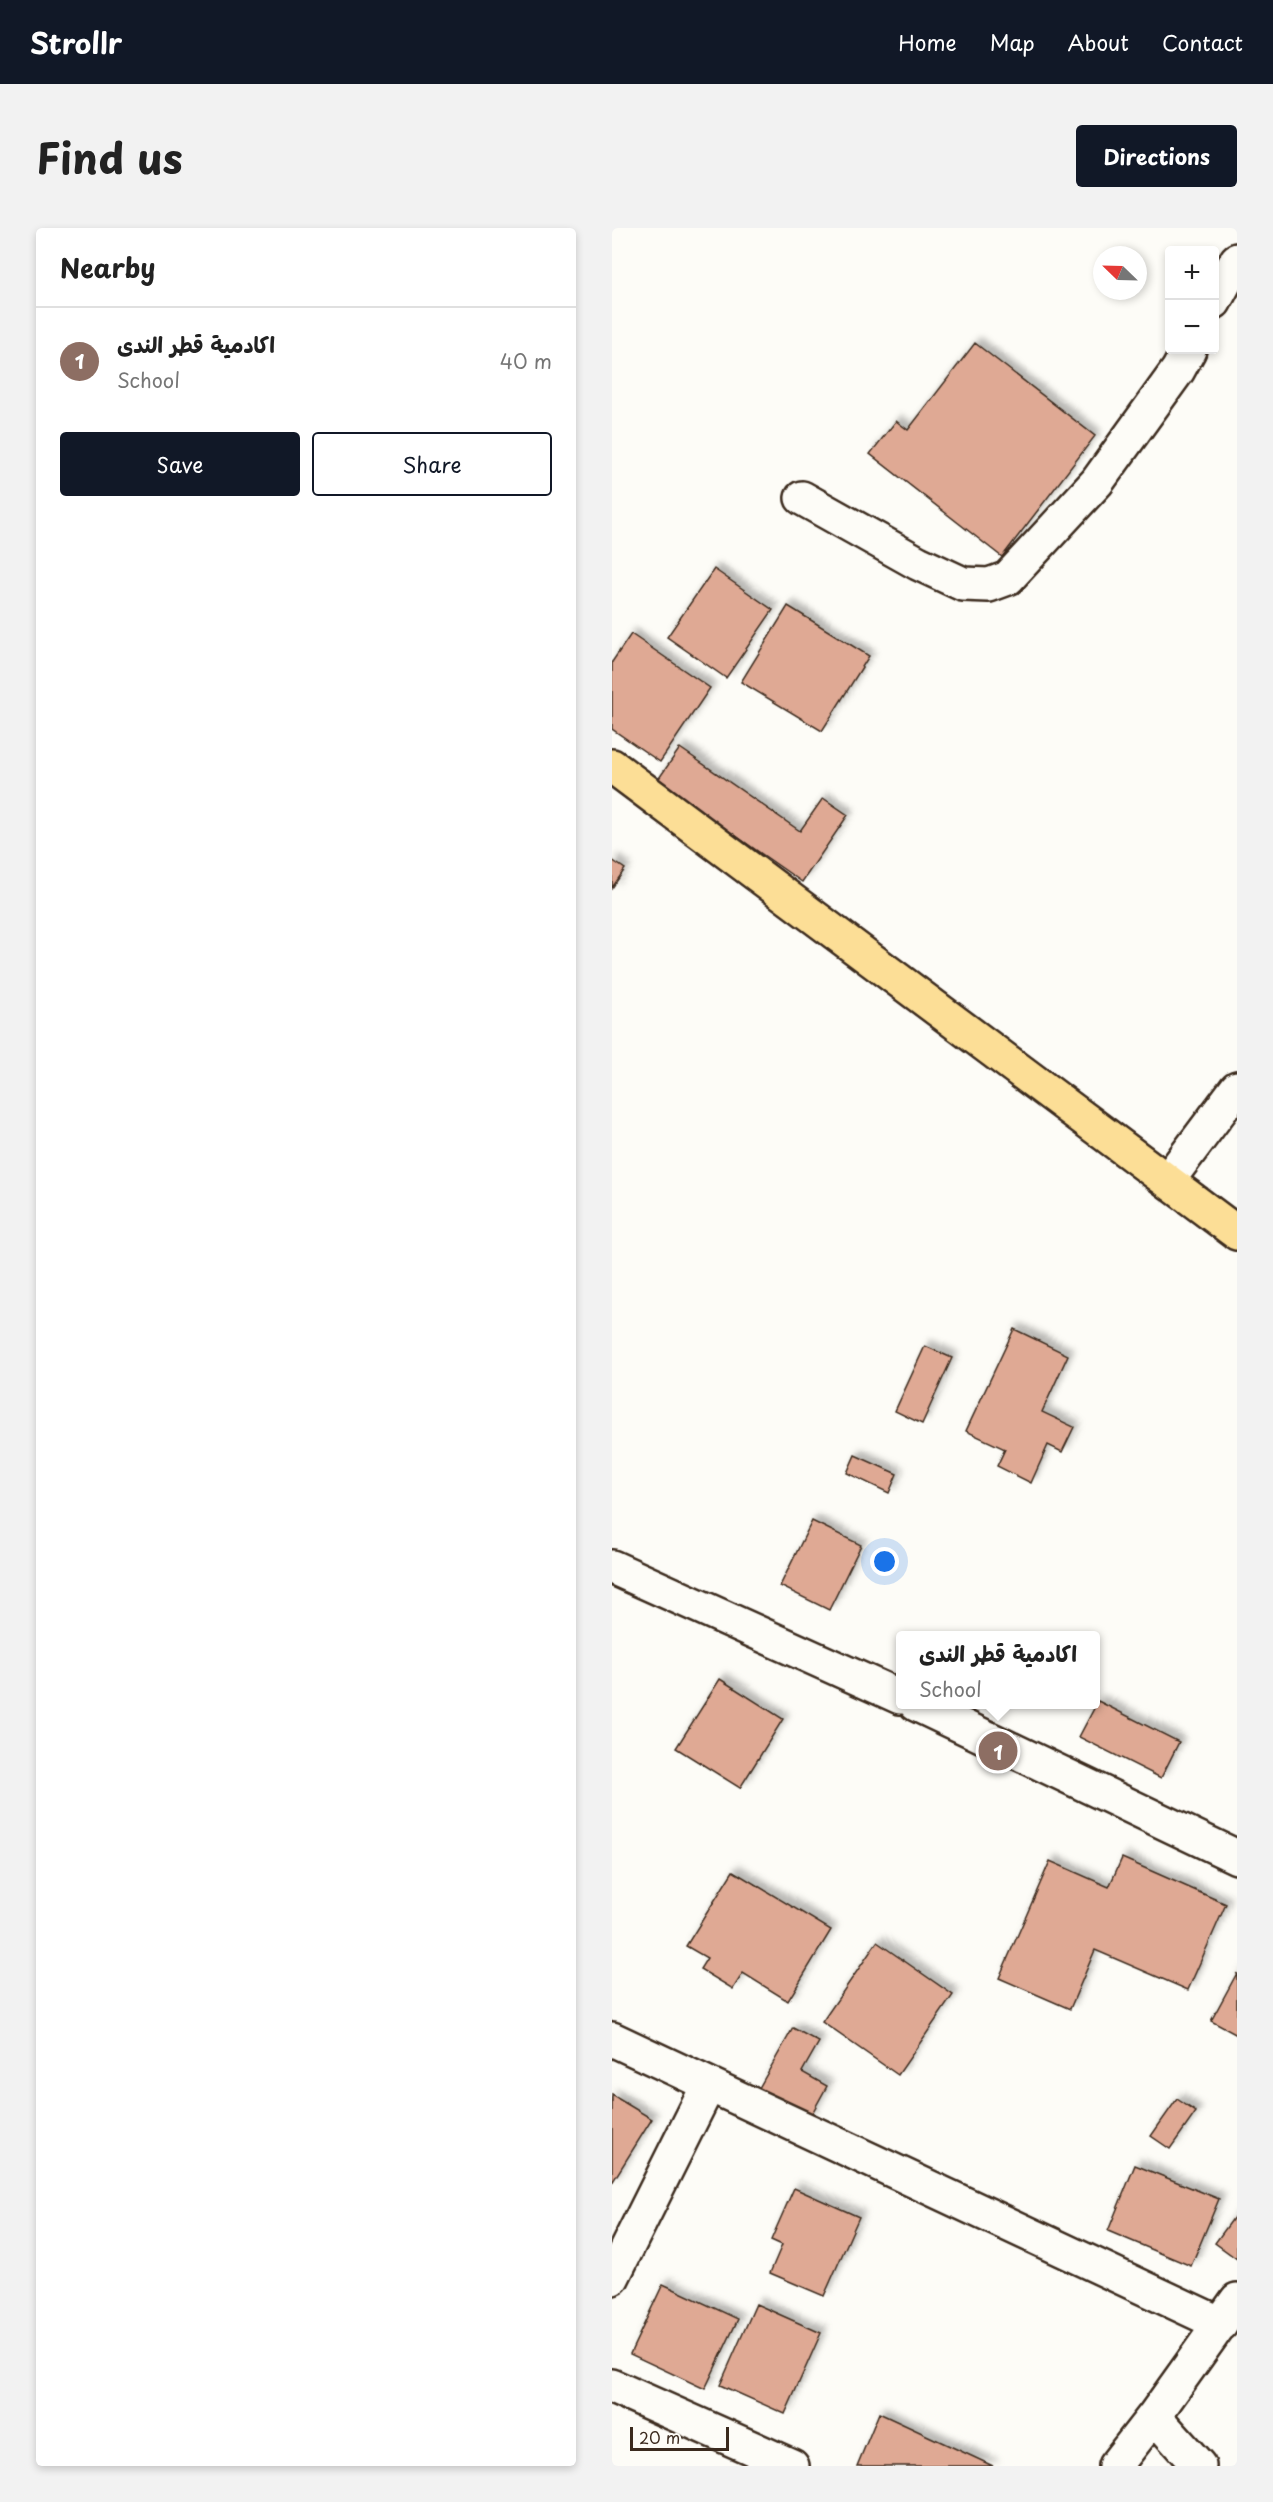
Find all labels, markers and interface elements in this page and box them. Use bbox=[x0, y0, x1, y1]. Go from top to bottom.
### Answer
text: Strollr bbox=[30, 21, 122, 64]
text: Home bbox=[898, 26, 957, 58]
text: Map bbox=[990, 26, 1035, 58]
text: About bbox=[1068, 26, 1129, 58]
text: Contact bbox=[1162, 26, 1243, 58]
text: Find us bbox=[36, 125, 183, 188]
button: Directions bbox=[1076, 125, 1237, 187]
north arrow bbox=[1093, 246, 1147, 300]
map controls bbox=[1165, 246, 1219, 354]
button: + bbox=[1165, 246, 1219, 300]
text: Nearby bbox=[60, 248, 155, 287]
button: − bbox=[1165, 300, 1219, 354]
text: اكادمية قطر الندى bbox=[117, 327, 275, 360]
text: 1 bbox=[75, 346, 84, 376]
text: 40 m bbox=[500, 346, 552, 376]
text: School bbox=[117, 365, 180, 395]
button: Save bbox=[60, 432, 300, 496]
button: Share bbox=[312, 432, 552, 496]
your location bbox=[870, 1547, 899, 1576]
popup bbox=[896, 1631, 1100, 1709]
text: اكادمية قطر الندى bbox=[919, 1636, 1077, 1669]
text: School bbox=[919, 1674, 982, 1704]
pin: 1 bbox=[978, 1728, 1018, 1774]
scale bar bbox=[630, 2424, 729, 2452]
text: 20 m bbox=[639, 2425, 680, 2449]

